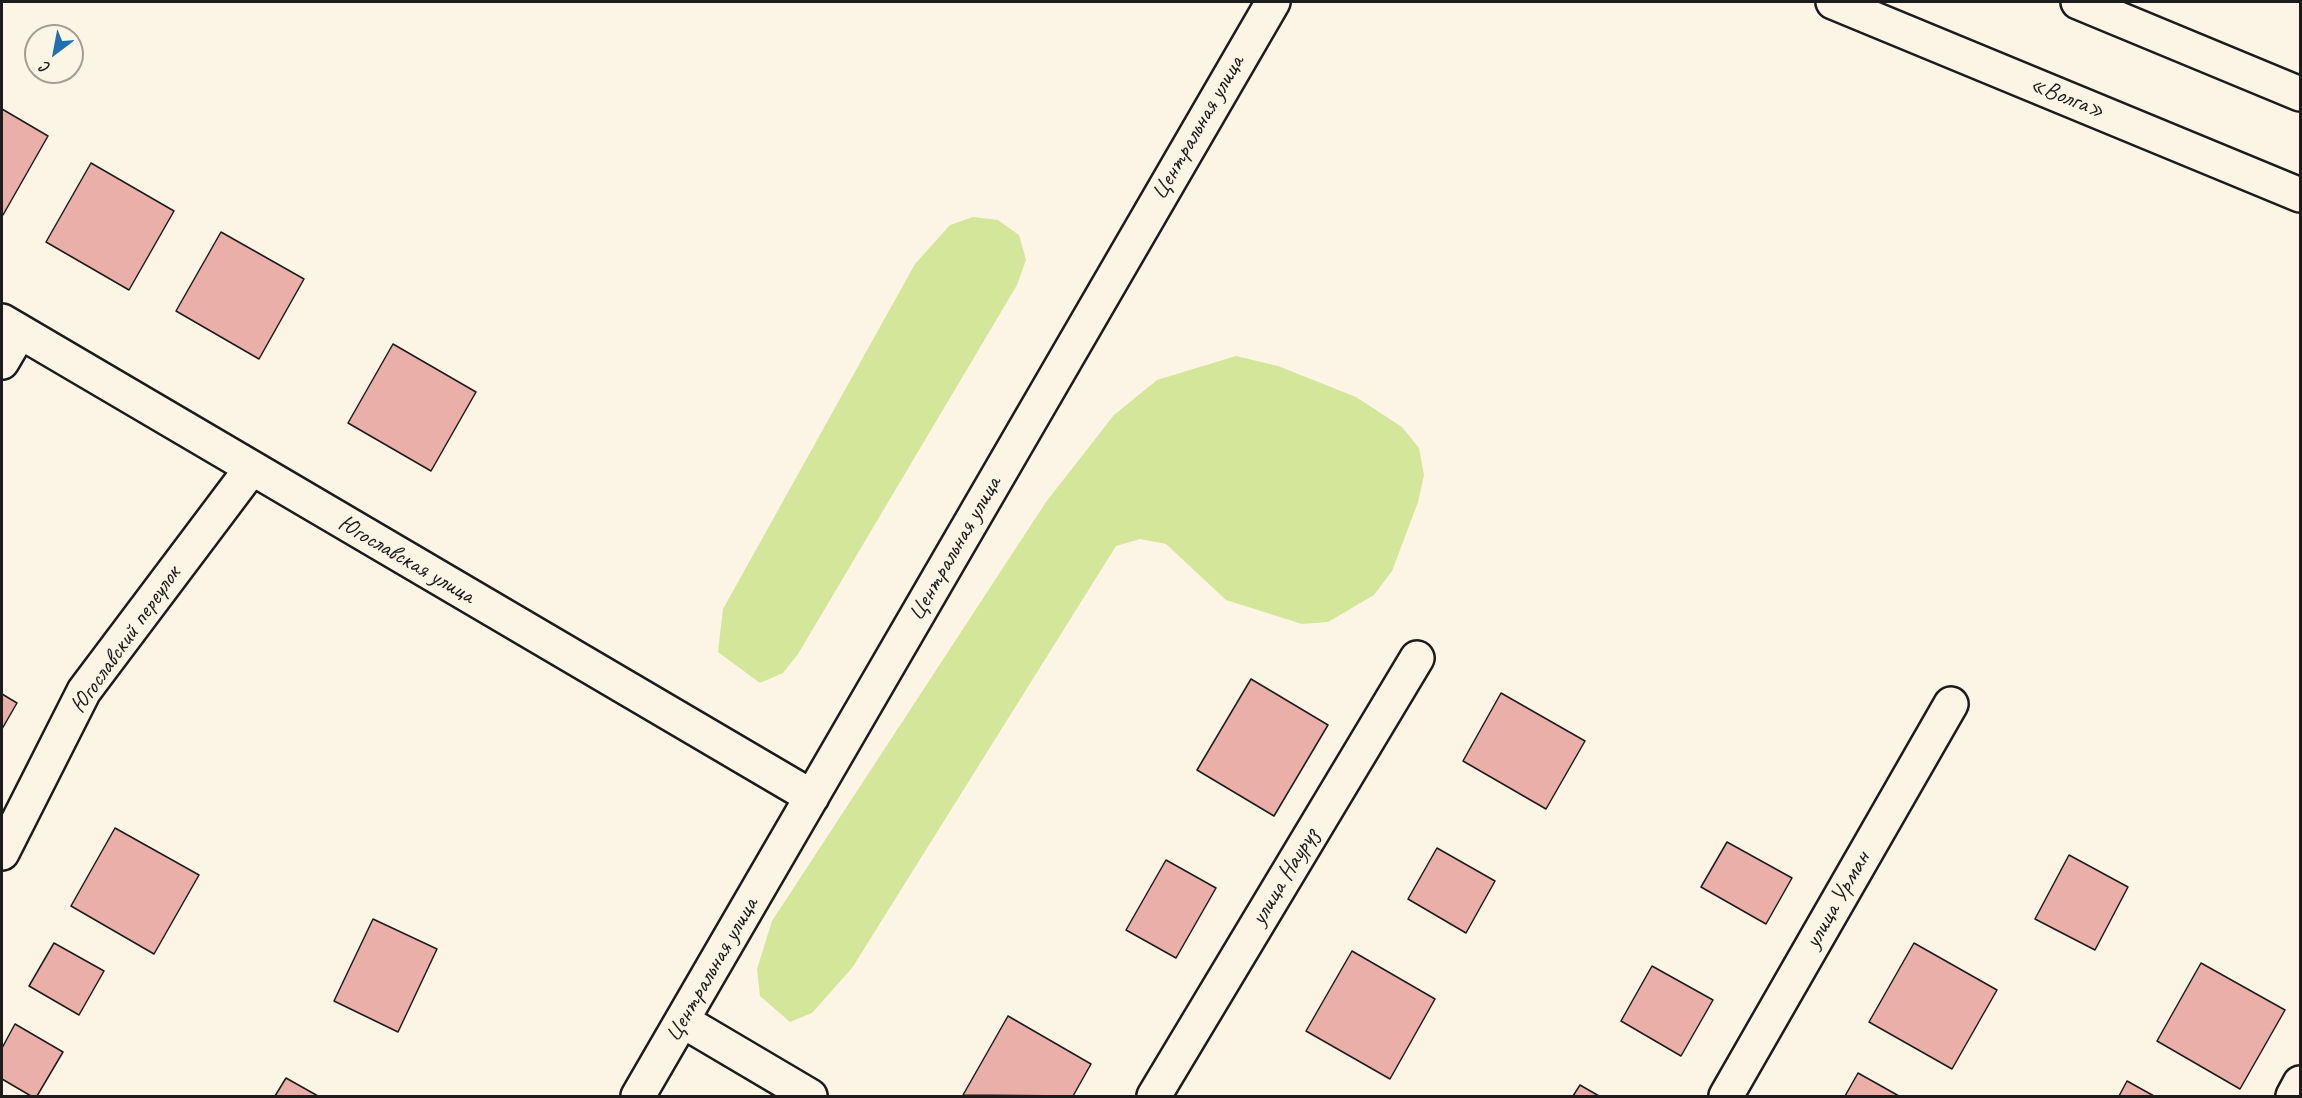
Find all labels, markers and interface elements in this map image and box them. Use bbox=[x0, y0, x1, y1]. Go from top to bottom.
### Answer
north arrow bbox=[24, 24, 84, 84]
street label: Центральная улица bbox=[1145, 51, 1251, 205]
text: С bbox=[37, 57, 54, 78]
street label: «Волга» bbox=[2025, 70, 2109, 126]
street label: Центральная улица bbox=[902, 472, 1008, 626]
street label: Югославская улица bbox=[333, 509, 479, 611]
street label: Югославский переулок bbox=[65, 561, 187, 719]
street label: улица Науруз bbox=[1245, 823, 1325, 931]
street label: улица Урман bbox=[1799, 846, 1877, 954]
street label: Центральная улица bbox=[659, 893, 765, 1047]

